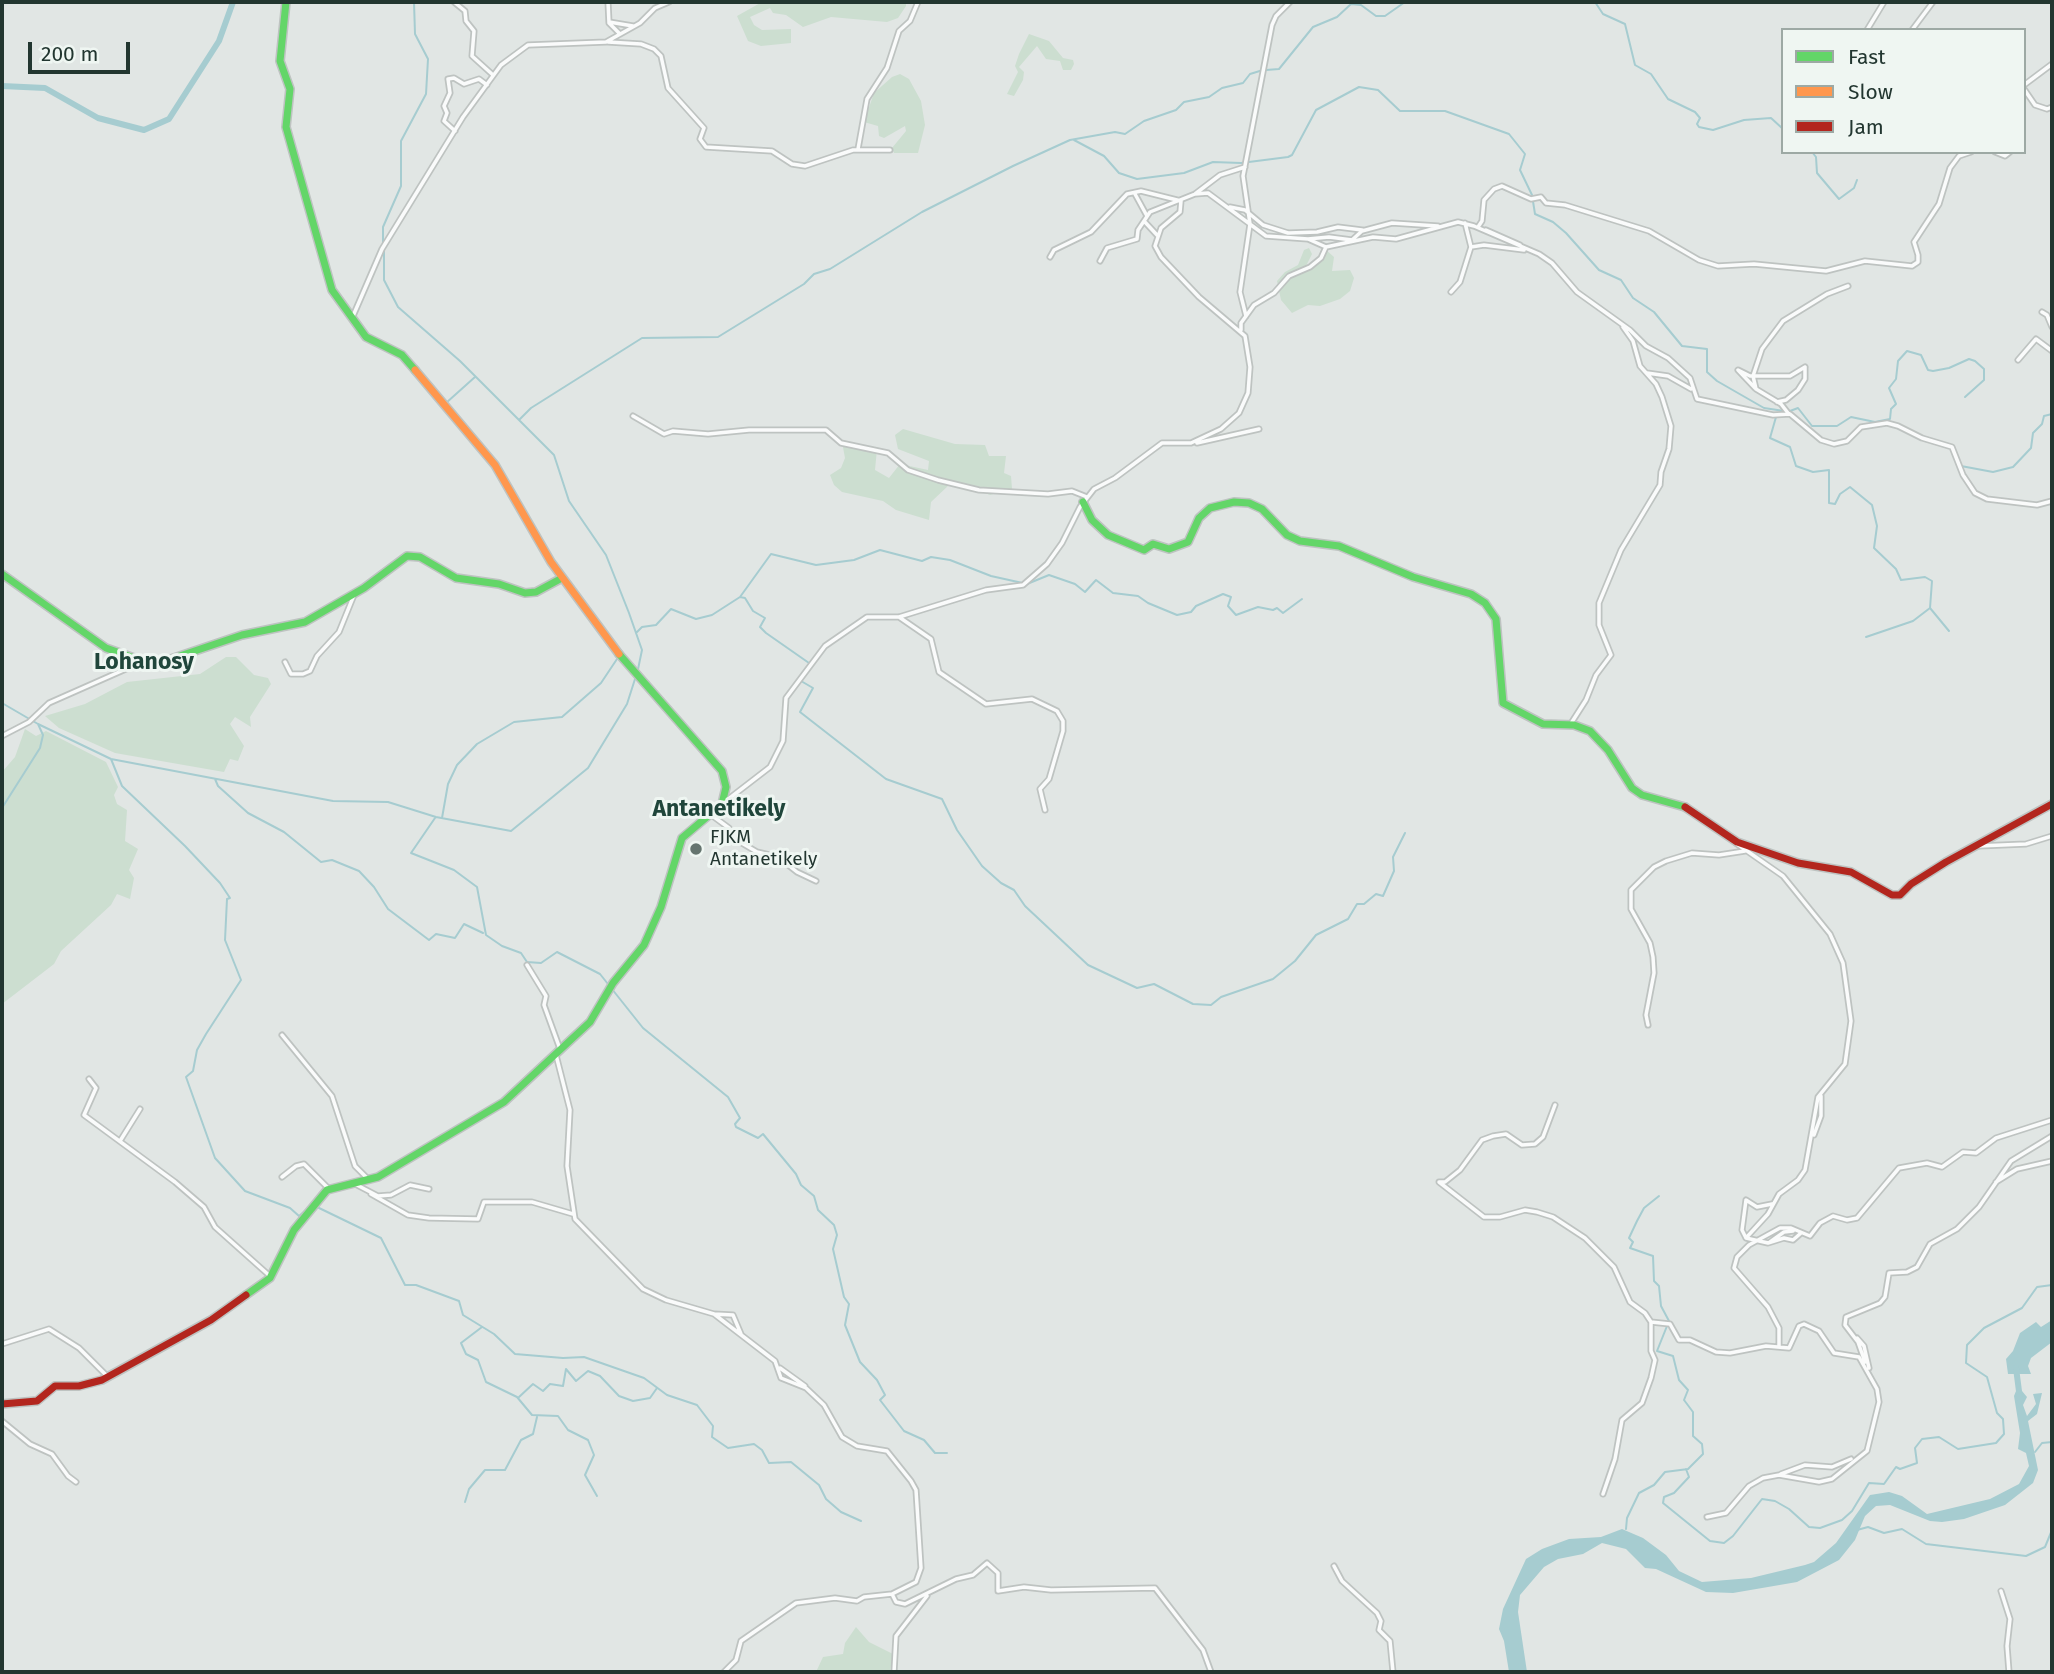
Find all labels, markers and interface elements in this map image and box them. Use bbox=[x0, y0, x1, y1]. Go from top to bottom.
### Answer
scale bar bbox=[32, 28, 133, 72]
legend bbox=[1781, 28, 2026, 154]
text: 200 m bbox=[41, 41, 98, 67]
text: Fast bbox=[1848, 44, 1886, 70]
text: Slow bbox=[1848, 79, 1893, 105]
text: Jam bbox=[1848, 114, 1884, 140]
district label: Lohanosy bbox=[94, 649, 194, 677]
district label: Antanetikely bbox=[653, 796, 785, 824]
place label: FJKM Antanetikely bbox=[710, 827, 817, 871]
marker: FJKM Antanetikely bbox=[688, 841, 704, 857]

